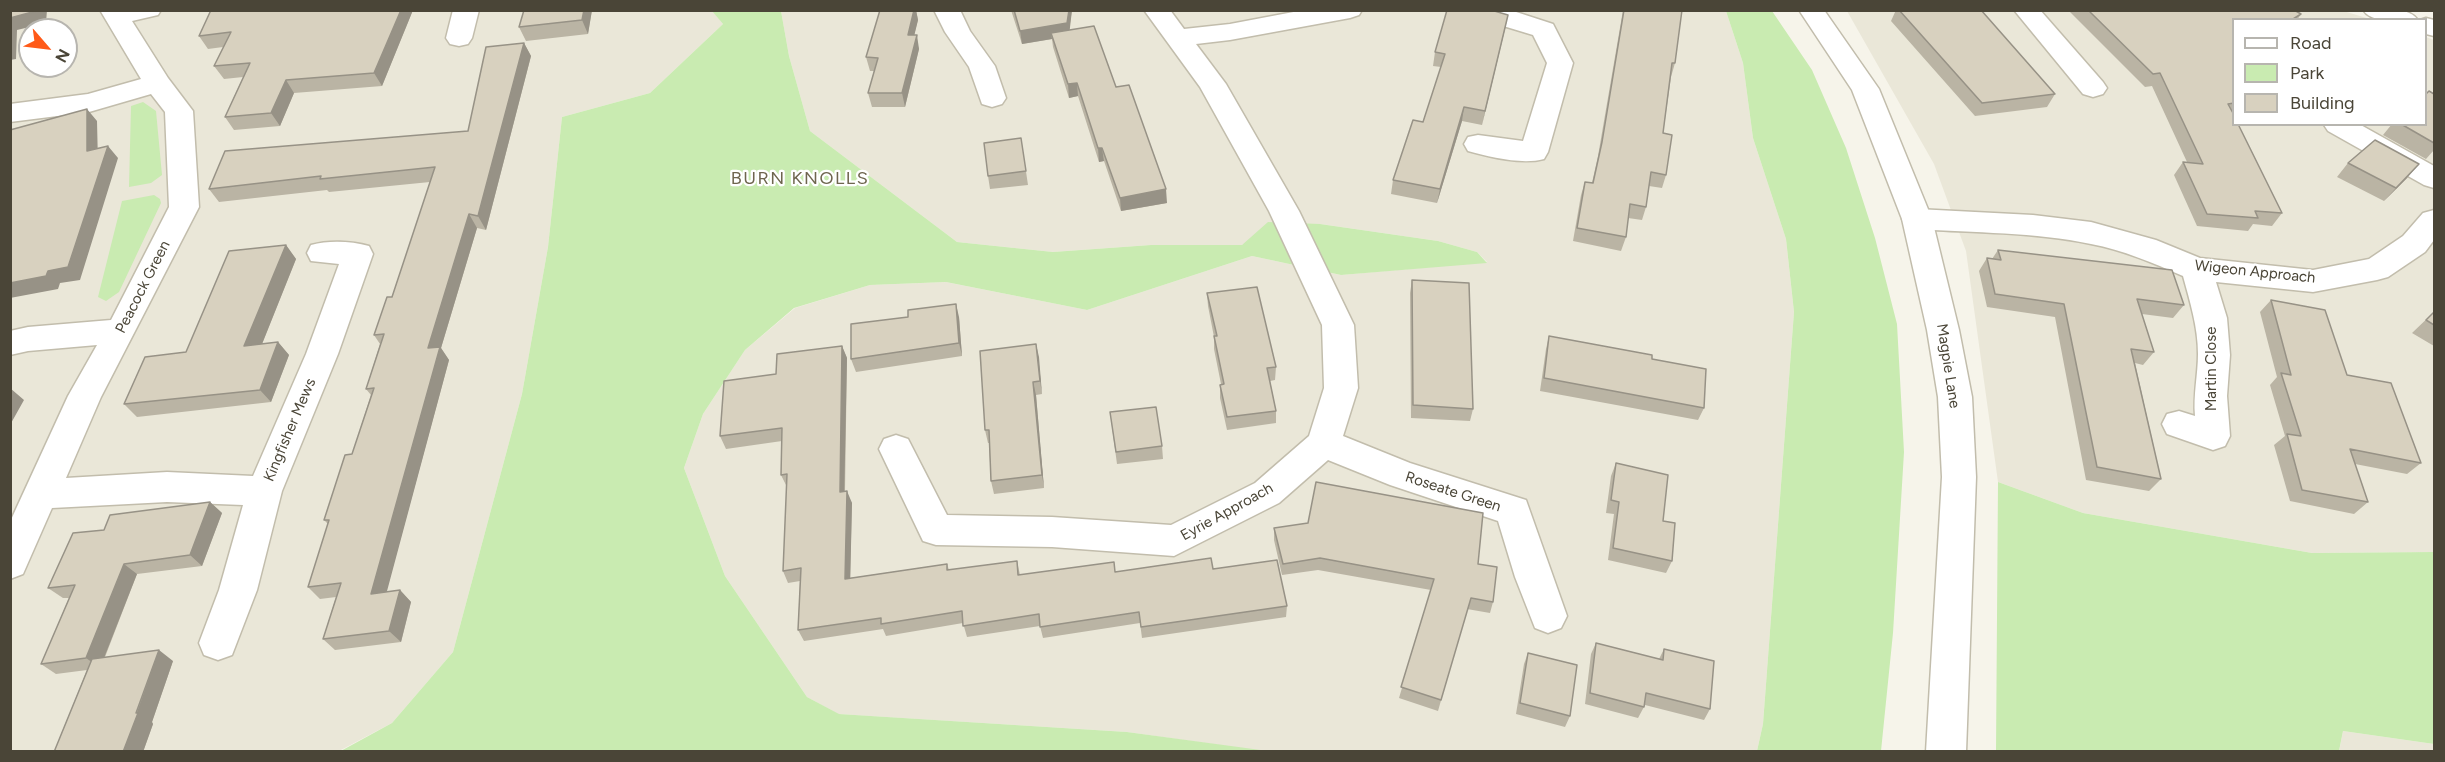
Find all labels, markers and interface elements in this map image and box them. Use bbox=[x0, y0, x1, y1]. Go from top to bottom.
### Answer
north arrow bbox=[18, 18, 78, 78]
legend bbox=[2232, 18, 2427, 126]
text: Road bbox=[2290, 32, 2331, 54]
text: N bbox=[51, 46, 74, 66]
text: Park bbox=[2290, 62, 2324, 84]
text: Building bbox=[2290, 92, 2355, 114]
district label: BURN KNOLLS bbox=[731, 168, 869, 190]
street label: Peacock Green bbox=[112, 238, 174, 336]
street label: Wigeon Approach bbox=[2194, 257, 2316, 287]
street label: Magpie Lane bbox=[1932, 322, 1964, 410]
street label: Martin Close bbox=[2203, 327, 2221, 411]
street label: Kingfisher Mews bbox=[260, 376, 320, 484]
street label: Roseate Green bbox=[1403, 468, 1503, 516]
street label: Eyrie Approach bbox=[1178, 479, 1276, 545]

